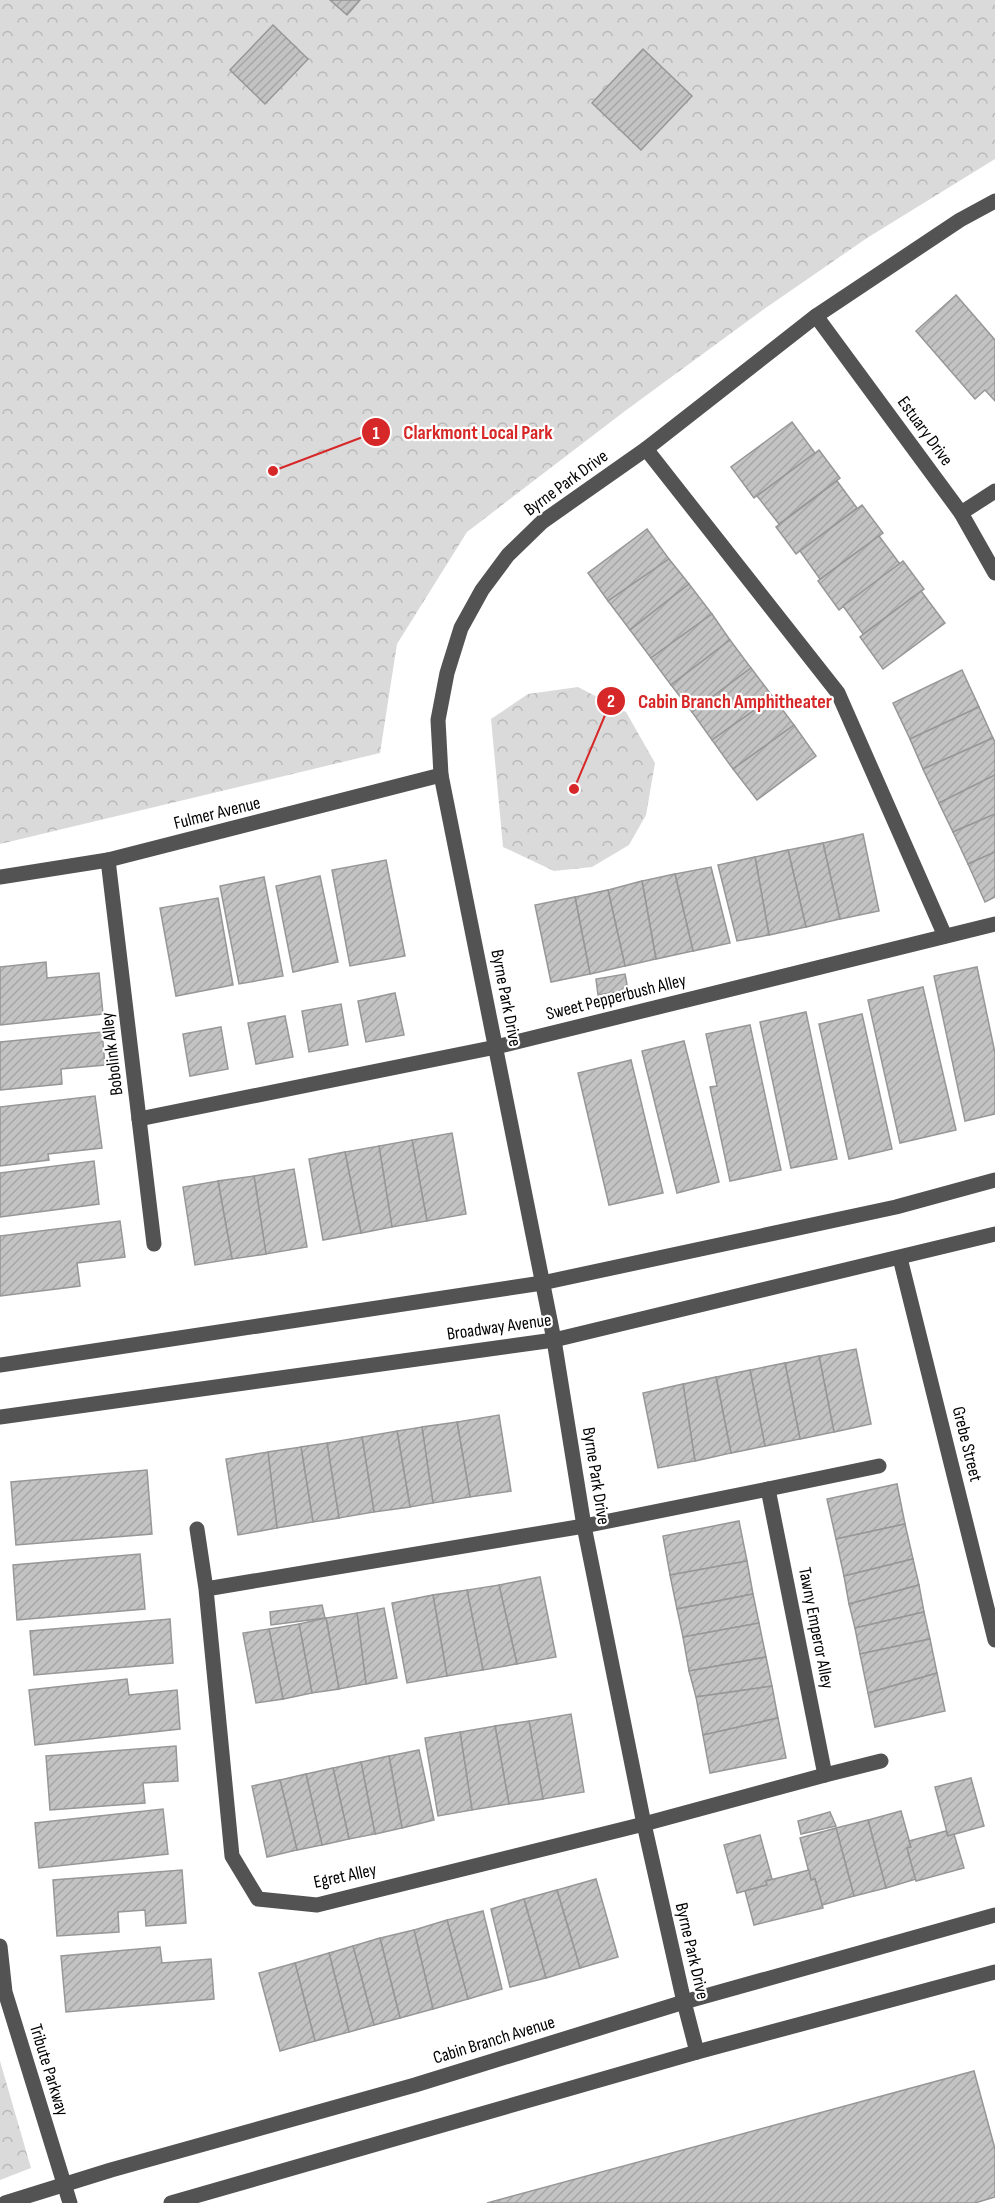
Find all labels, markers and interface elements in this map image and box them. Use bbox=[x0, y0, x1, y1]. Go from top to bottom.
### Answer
street label: Estuary Drive bbox=[893, 392, 957, 470]
callout: Clarkmont Local Park bbox=[361, 413, 565, 451]
text: Clarkmont Local Park bbox=[403, 421, 553, 445]
text: 1 bbox=[372, 423, 380, 444]
street label: Byrne Park Drive bbox=[520, 446, 612, 520]
callout: Cabin Branch Amphitheater bbox=[596, 682, 844, 720]
text: Cabin Branch Amphitheater bbox=[638, 690, 832, 714]
text: 2 bbox=[607, 691, 615, 712]
street label: Fulmer Avenue bbox=[172, 792, 262, 834]
street label: Byrne Park Drive bbox=[486, 948, 526, 1048]
street label: Sweet Pepperbush Alley bbox=[544, 969, 688, 1025]
street label: Bobolink Alley bbox=[96, 1011, 128, 1097]
street label: Broadway Avenue bbox=[445, 1309, 553, 1345]
street label: Grebe Street bbox=[948, 1404, 987, 1484]
street label: Byrne Park Drive bbox=[578, 1426, 614, 1526]
street label: Tawny Emperor Alley bbox=[794, 1566, 838, 1691]
street label: Egret Alley bbox=[312, 1859, 378, 1893]
street label: Byrne Park Drive bbox=[671, 1901, 713, 2001]
street label: Cabin Branch Avenue bbox=[431, 2012, 557, 2068]
street label: Tribute Parkway bbox=[25, 2022, 73, 2118]

